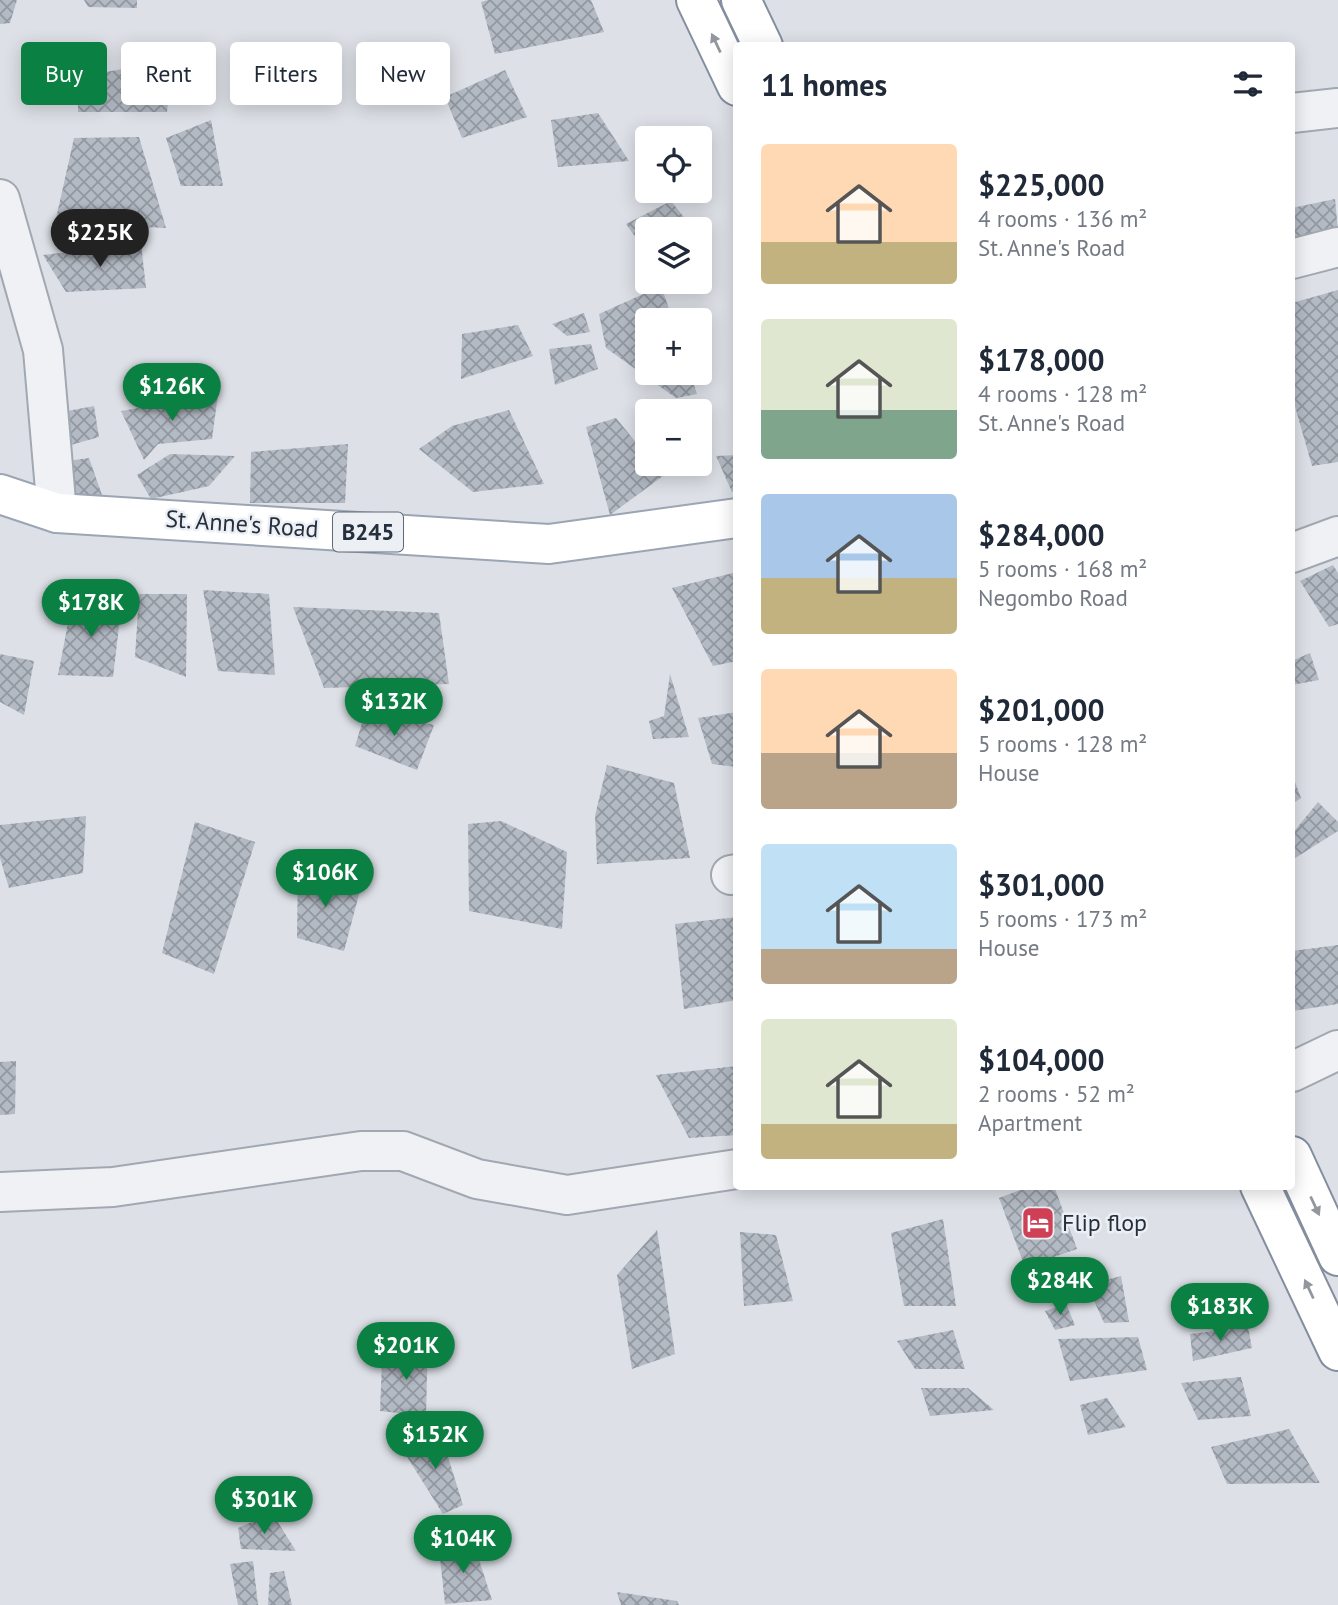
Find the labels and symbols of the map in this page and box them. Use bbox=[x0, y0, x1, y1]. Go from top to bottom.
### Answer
one-way arrow bbox=[711, 33, 722, 53]
pin: $225K bbox=[51, 210, 149, 269]
pin: $126K bbox=[123, 364, 221, 423]
street label: St. Anne's Road bbox=[164, 503, 320, 544]
road number: B245 bbox=[333, 512, 403, 552]
pin: $178K bbox=[42, 580, 140, 639]
pin: $132K bbox=[345, 678, 443, 738]
pin: $106K bbox=[276, 850, 374, 909]
one-way arrow bbox=[1309, 1196, 1321, 1216]
hotel icon: Flip flop bbox=[1019, 1204, 1057, 1242]
place label: Flip flop bbox=[1062, 1207, 1147, 1238]
pin: $284K bbox=[1011, 1258, 1109, 1317]
one-way arrow bbox=[1303, 1279, 1315, 1299]
pin: $183K bbox=[1171, 1284, 1269, 1343]
pin: $201K bbox=[357, 1322, 455, 1382]
pin: $152K bbox=[386, 1412, 484, 1471]
pin: $301K bbox=[215, 1476, 313, 1536]
pin: $104K bbox=[414, 1516, 512, 1575]

